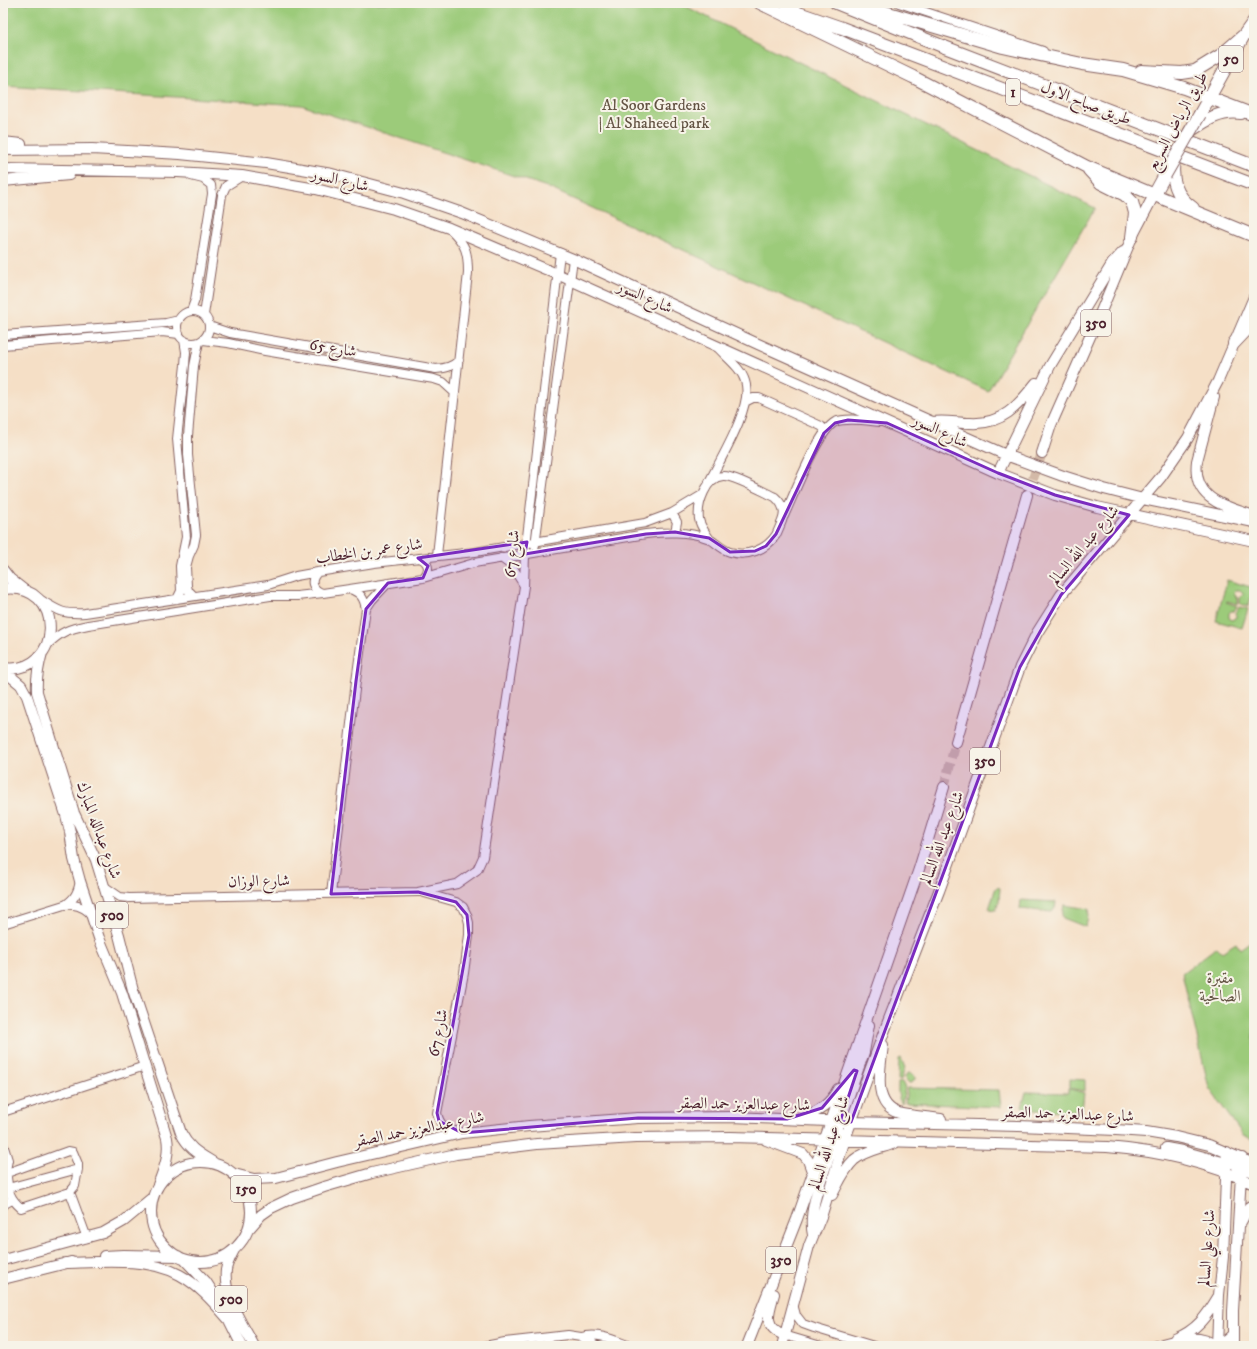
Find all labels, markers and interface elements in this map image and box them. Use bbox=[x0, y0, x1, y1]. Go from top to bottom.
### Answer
road number: 50 bbox=[1219, 46, 1243, 72]
street label: طريق الرياض السريع bbox=[1142, 68, 1217, 176]
street label: طريق صباح الاول bbox=[1037, 77, 1134, 133]
road number: 1 bbox=[1006, 79, 1020, 105]
park label: Al Soor Gardens | Al Shaheed park bbox=[599, 95, 710, 133]
street label: شارع السور bbox=[307, 163, 371, 199]
street label: شارع السور bbox=[611, 275, 676, 321]
road number: 350 bbox=[1081, 310, 1111, 336]
street label: شارع 65 bbox=[308, 334, 358, 365]
street label: شارع السور bbox=[906, 409, 971, 455]
street label: شارع عبد الله السالم bbox=[1042, 499, 1126, 592]
street label: شارع 67 bbox=[500, 529, 527, 579]
street label: شارع عمر بن الخطاب bbox=[314, 534, 424, 571]
road number: 350 bbox=[970, 748, 1000, 774]
street label: شارع عبدالله المبارك bbox=[69, 778, 126, 883]
street label: شارع عبد الله السالم bbox=[913, 787, 972, 889]
street label: شارع الوزان bbox=[228, 870, 290, 895]
road number: 500 bbox=[96, 902, 128, 928]
park label: مقبرة الصالحية bbox=[1199, 968, 1241, 1006]
street label: شارع 67 bbox=[424, 1008, 455, 1059]
street label: شارع عبد الله السالم bbox=[801, 1092, 858, 1194]
street label: شارع عبدالعزيز حمد الصقر bbox=[676, 1093, 810, 1118]
street label: شارع عبدالعزيز حمد الصقر bbox=[999, 1102, 1134, 1129]
street label: شارع عبدالعزيز حمد الصقر bbox=[350, 1107, 486, 1155]
road number: 150 bbox=[231, 1176, 261, 1202]
street label: شارع علي السالم bbox=[1194, 1209, 1225, 1288]
road number: 350 bbox=[766, 1247, 796, 1273]
road number: 500 bbox=[215, 1286, 247, 1312]

